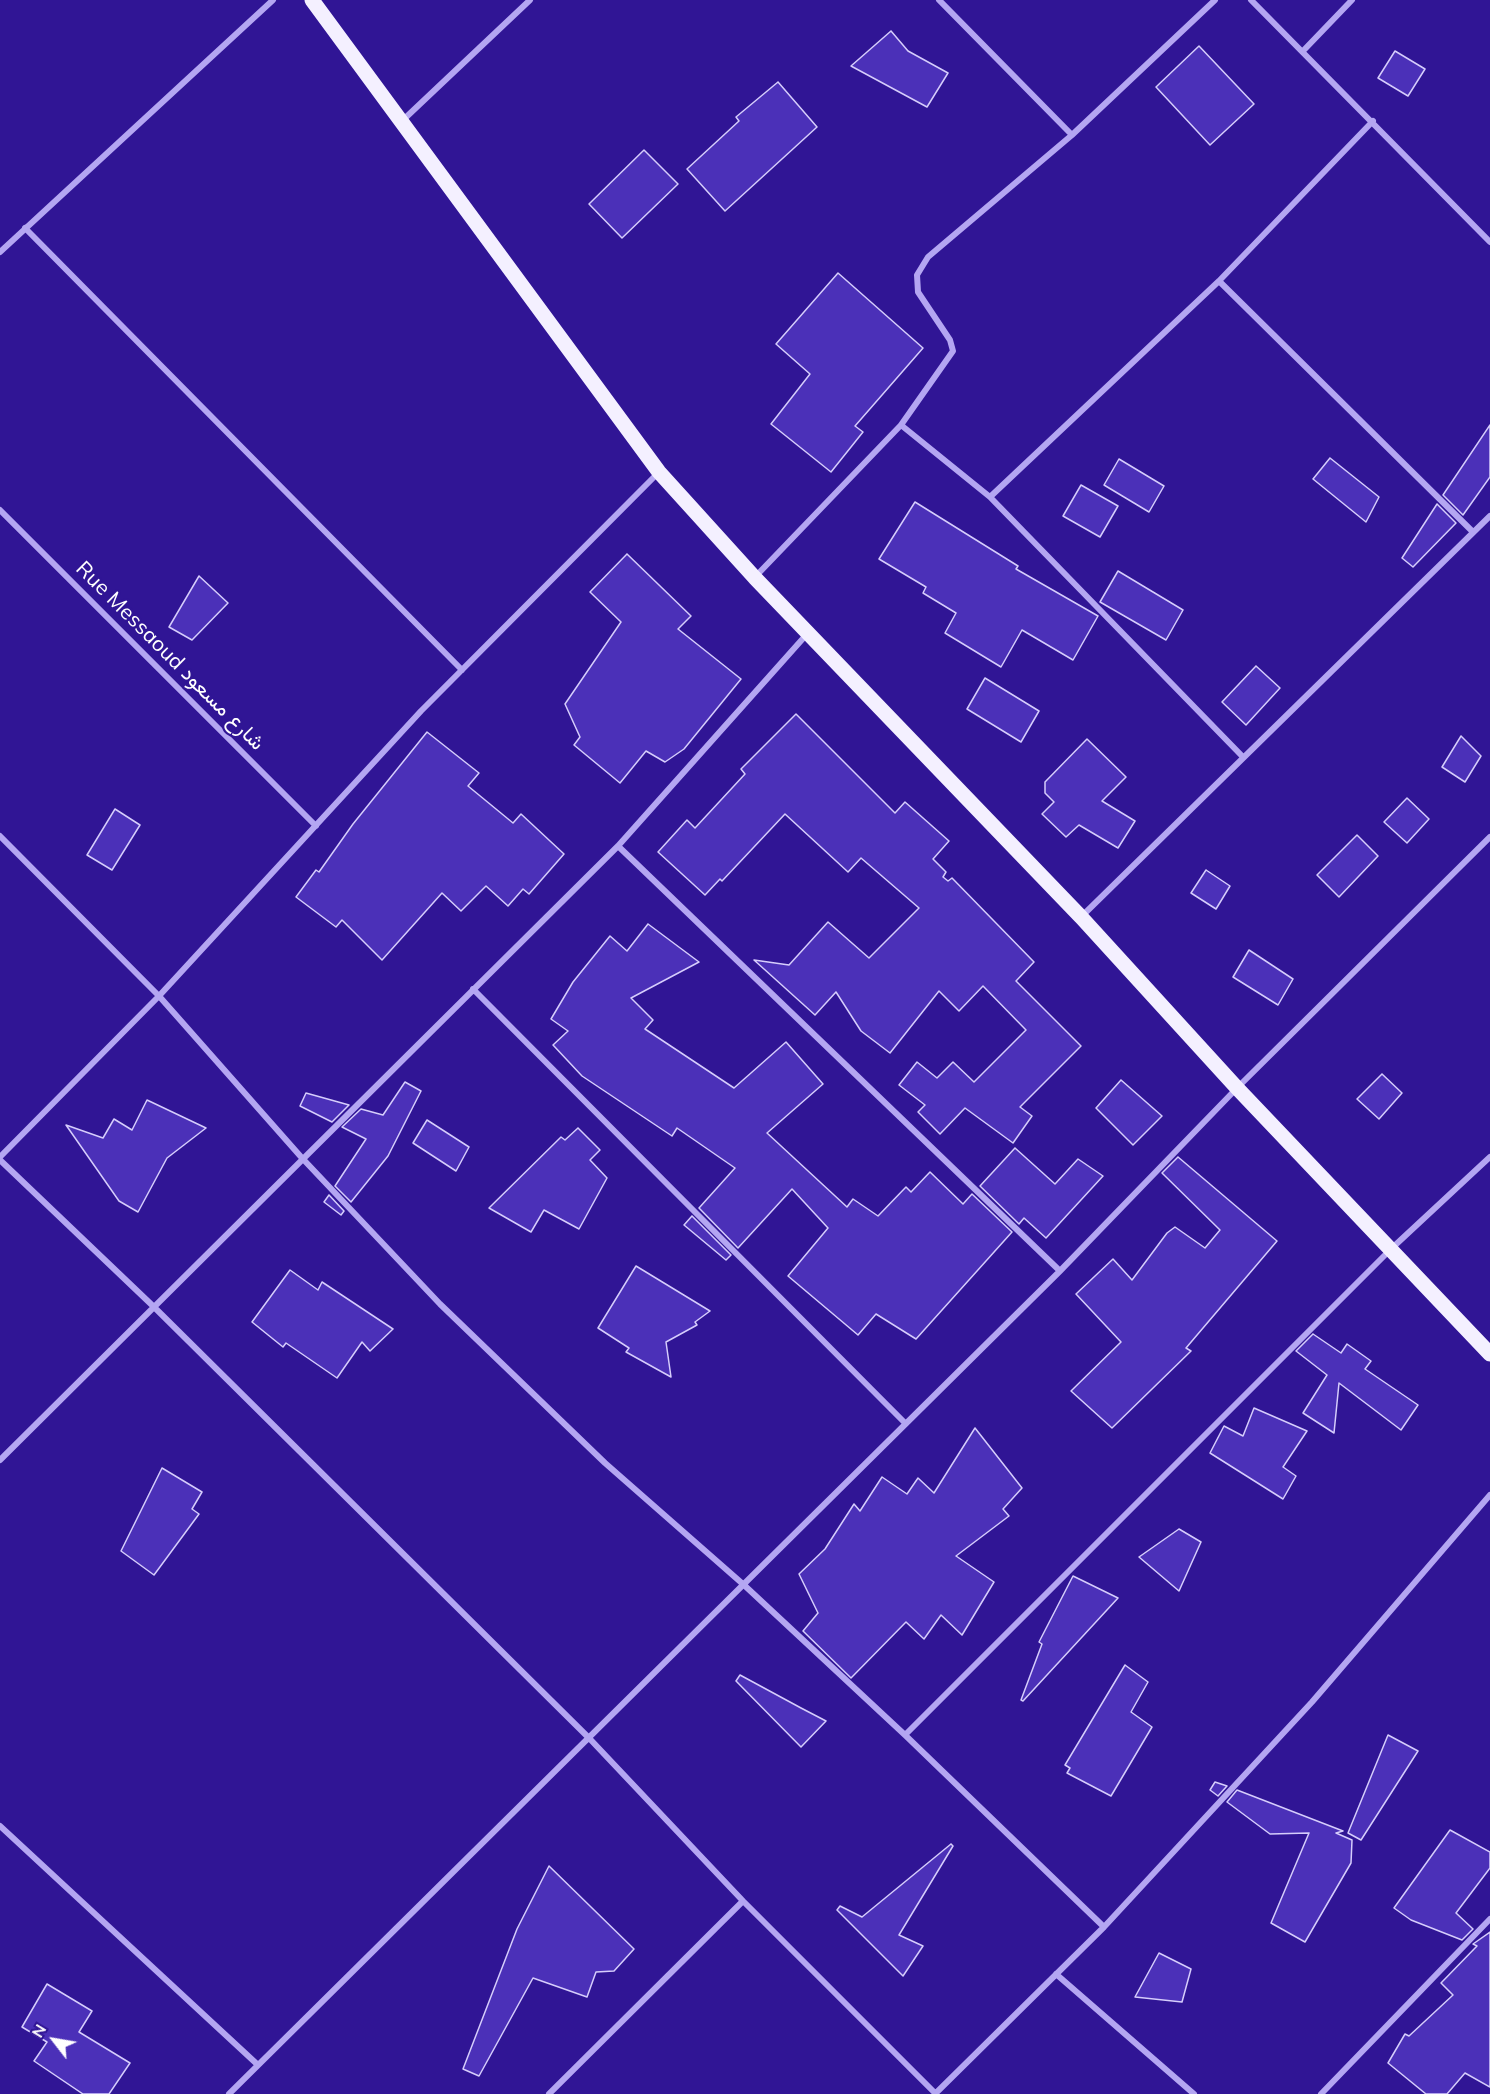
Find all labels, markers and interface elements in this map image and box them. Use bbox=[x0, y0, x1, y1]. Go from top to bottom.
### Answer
street label: Rue Messaoud شارع مسعود bbox=[70, 556, 270, 756]
north arrow bbox=[24, 2010, 84, 2070]
text: N bbox=[27, 2020, 50, 2041]

